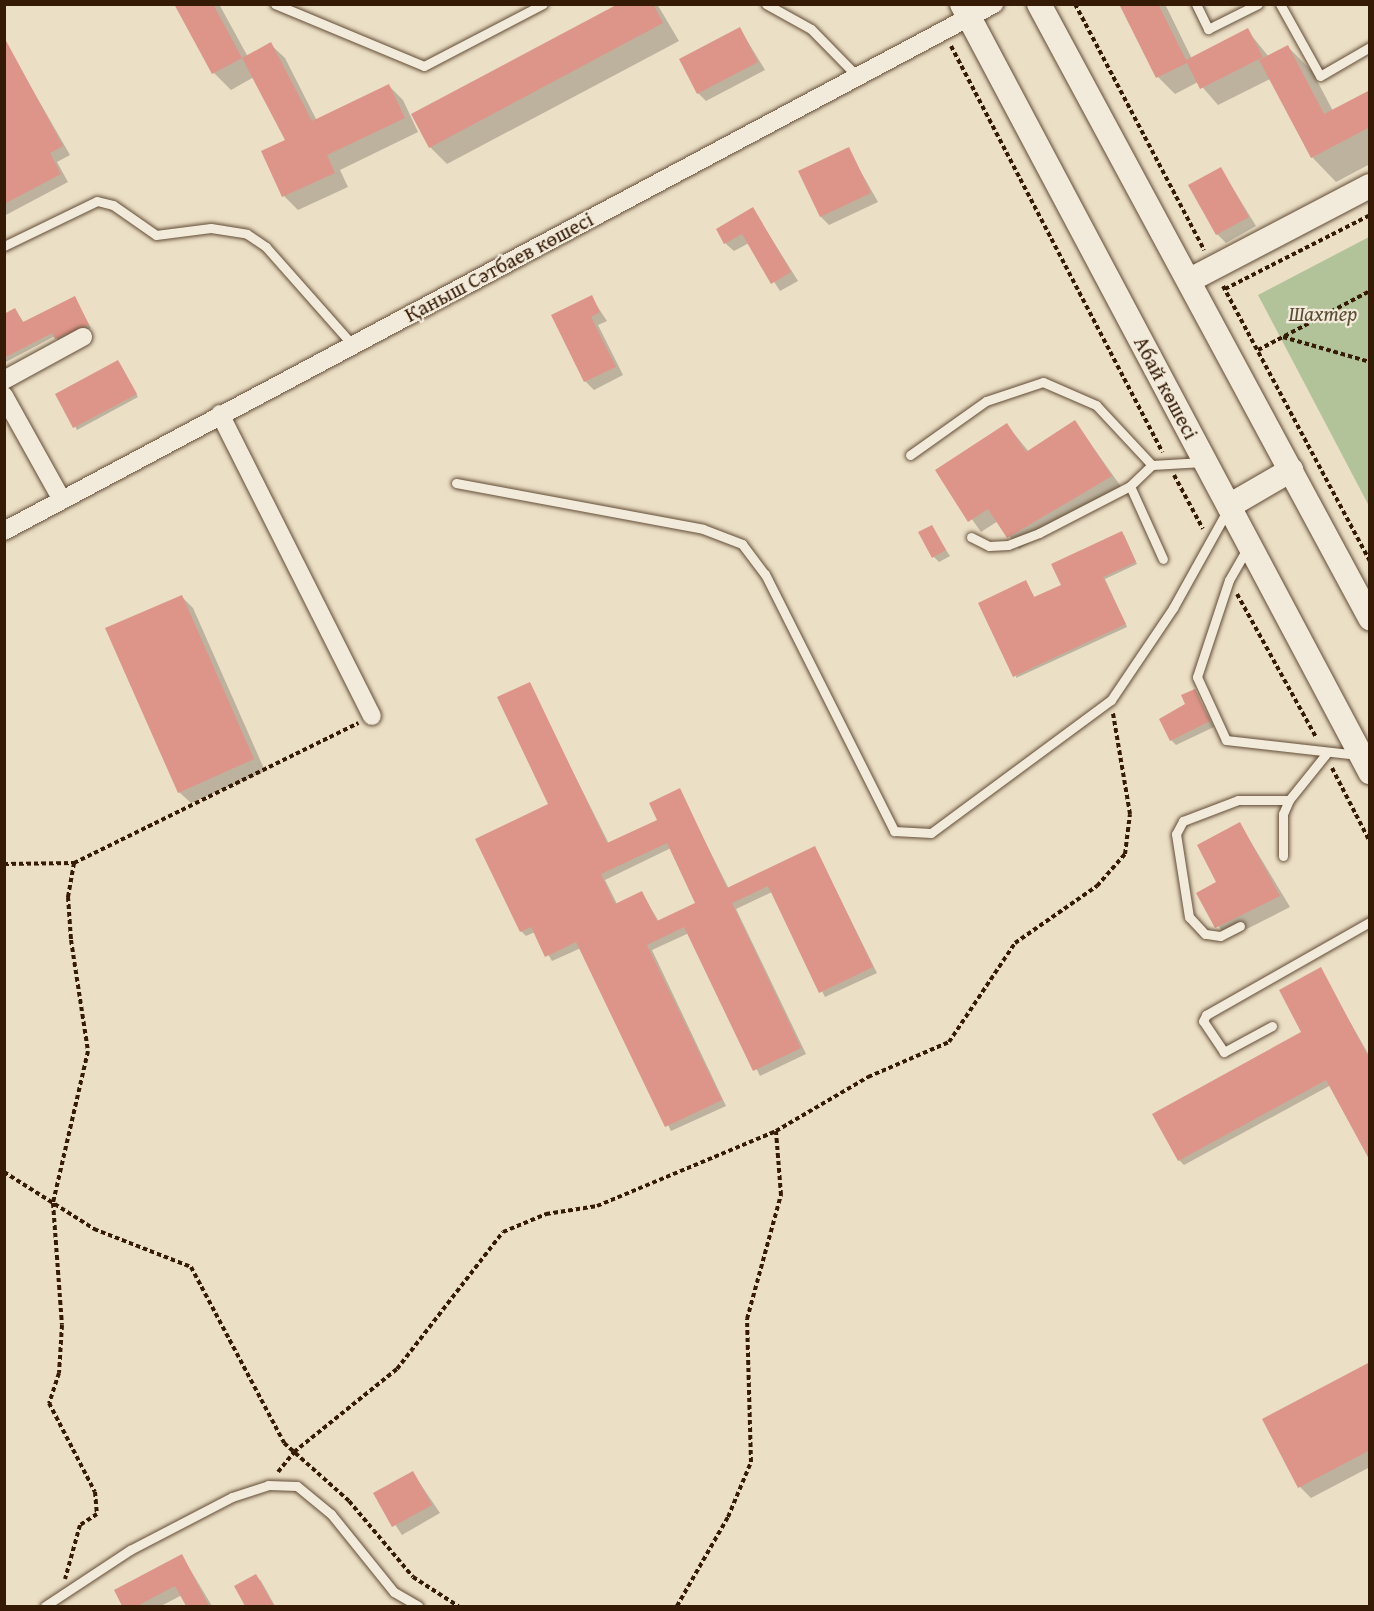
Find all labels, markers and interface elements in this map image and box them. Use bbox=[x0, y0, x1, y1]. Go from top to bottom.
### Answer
street label: Қаныш Сәтбаев көшесі bbox=[400, 207, 598, 327]
park label: Шахтер bbox=[1289, 301, 1357, 327]
street label: Абай көшесі bbox=[1128, 332, 1204, 444]

